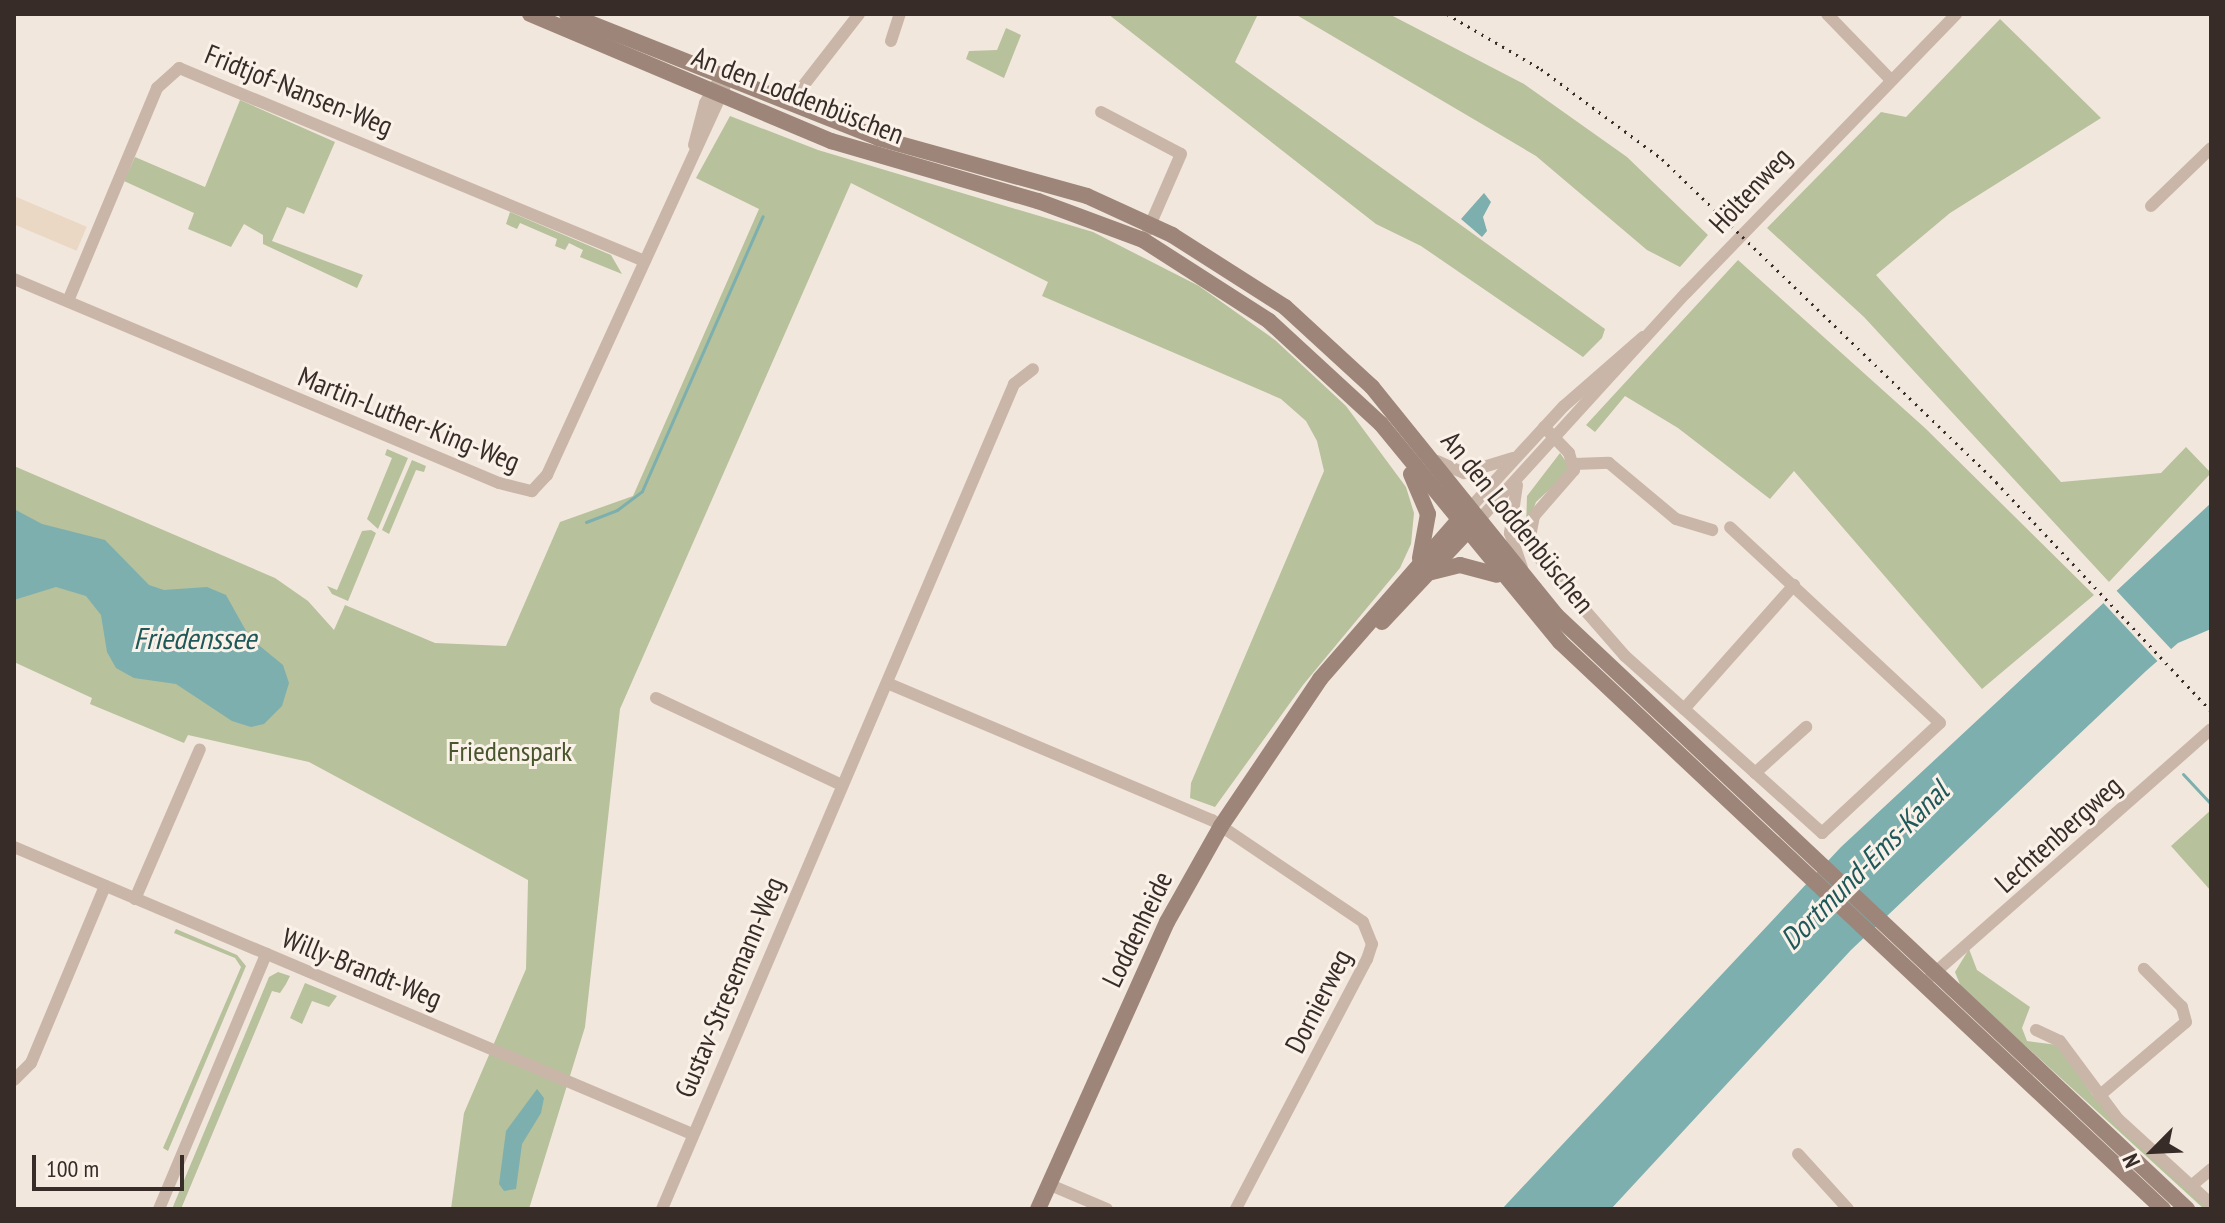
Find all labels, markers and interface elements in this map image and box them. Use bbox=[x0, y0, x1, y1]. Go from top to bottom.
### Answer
street label: Fridtjof-Nansen-Weg bbox=[200, 37, 398, 143]
street label: An den Loddenbüschen bbox=[687, 39, 909, 151]
street label: Höltenweg bbox=[1702, 140, 1798, 240]
street label: Martin-Luther-King-Weg bbox=[293, 359, 525, 479]
street label: An den Loddenbüschen bbox=[1434, 424, 1602, 620]
water label: Friedenssee bbox=[134, 620, 256, 656]
park label: Friedenspark bbox=[448, 734, 572, 768]
street label: Lechtenbergweg bbox=[1988, 768, 2128, 900]
water label: Dortmund-Ems-Kanal bbox=[1772, 773, 1956, 957]
street label: Loddenheide bbox=[1095, 866, 1179, 992]
street label: Gustav-Stresemann-Weg bbox=[667, 872, 791, 1102]
street label: Willy-Brandt-Weg bbox=[277, 921, 447, 1015]
street label: Dornierweg bbox=[1278, 944, 1358, 1058]
north arrow bbox=[2113, 1111, 2193, 1191]
scale bar bbox=[36, 1139, 188, 1189]
text: N bbox=[2116, 1150, 2146, 1172]
text: 100 m bbox=[46, 1153, 99, 1184]

